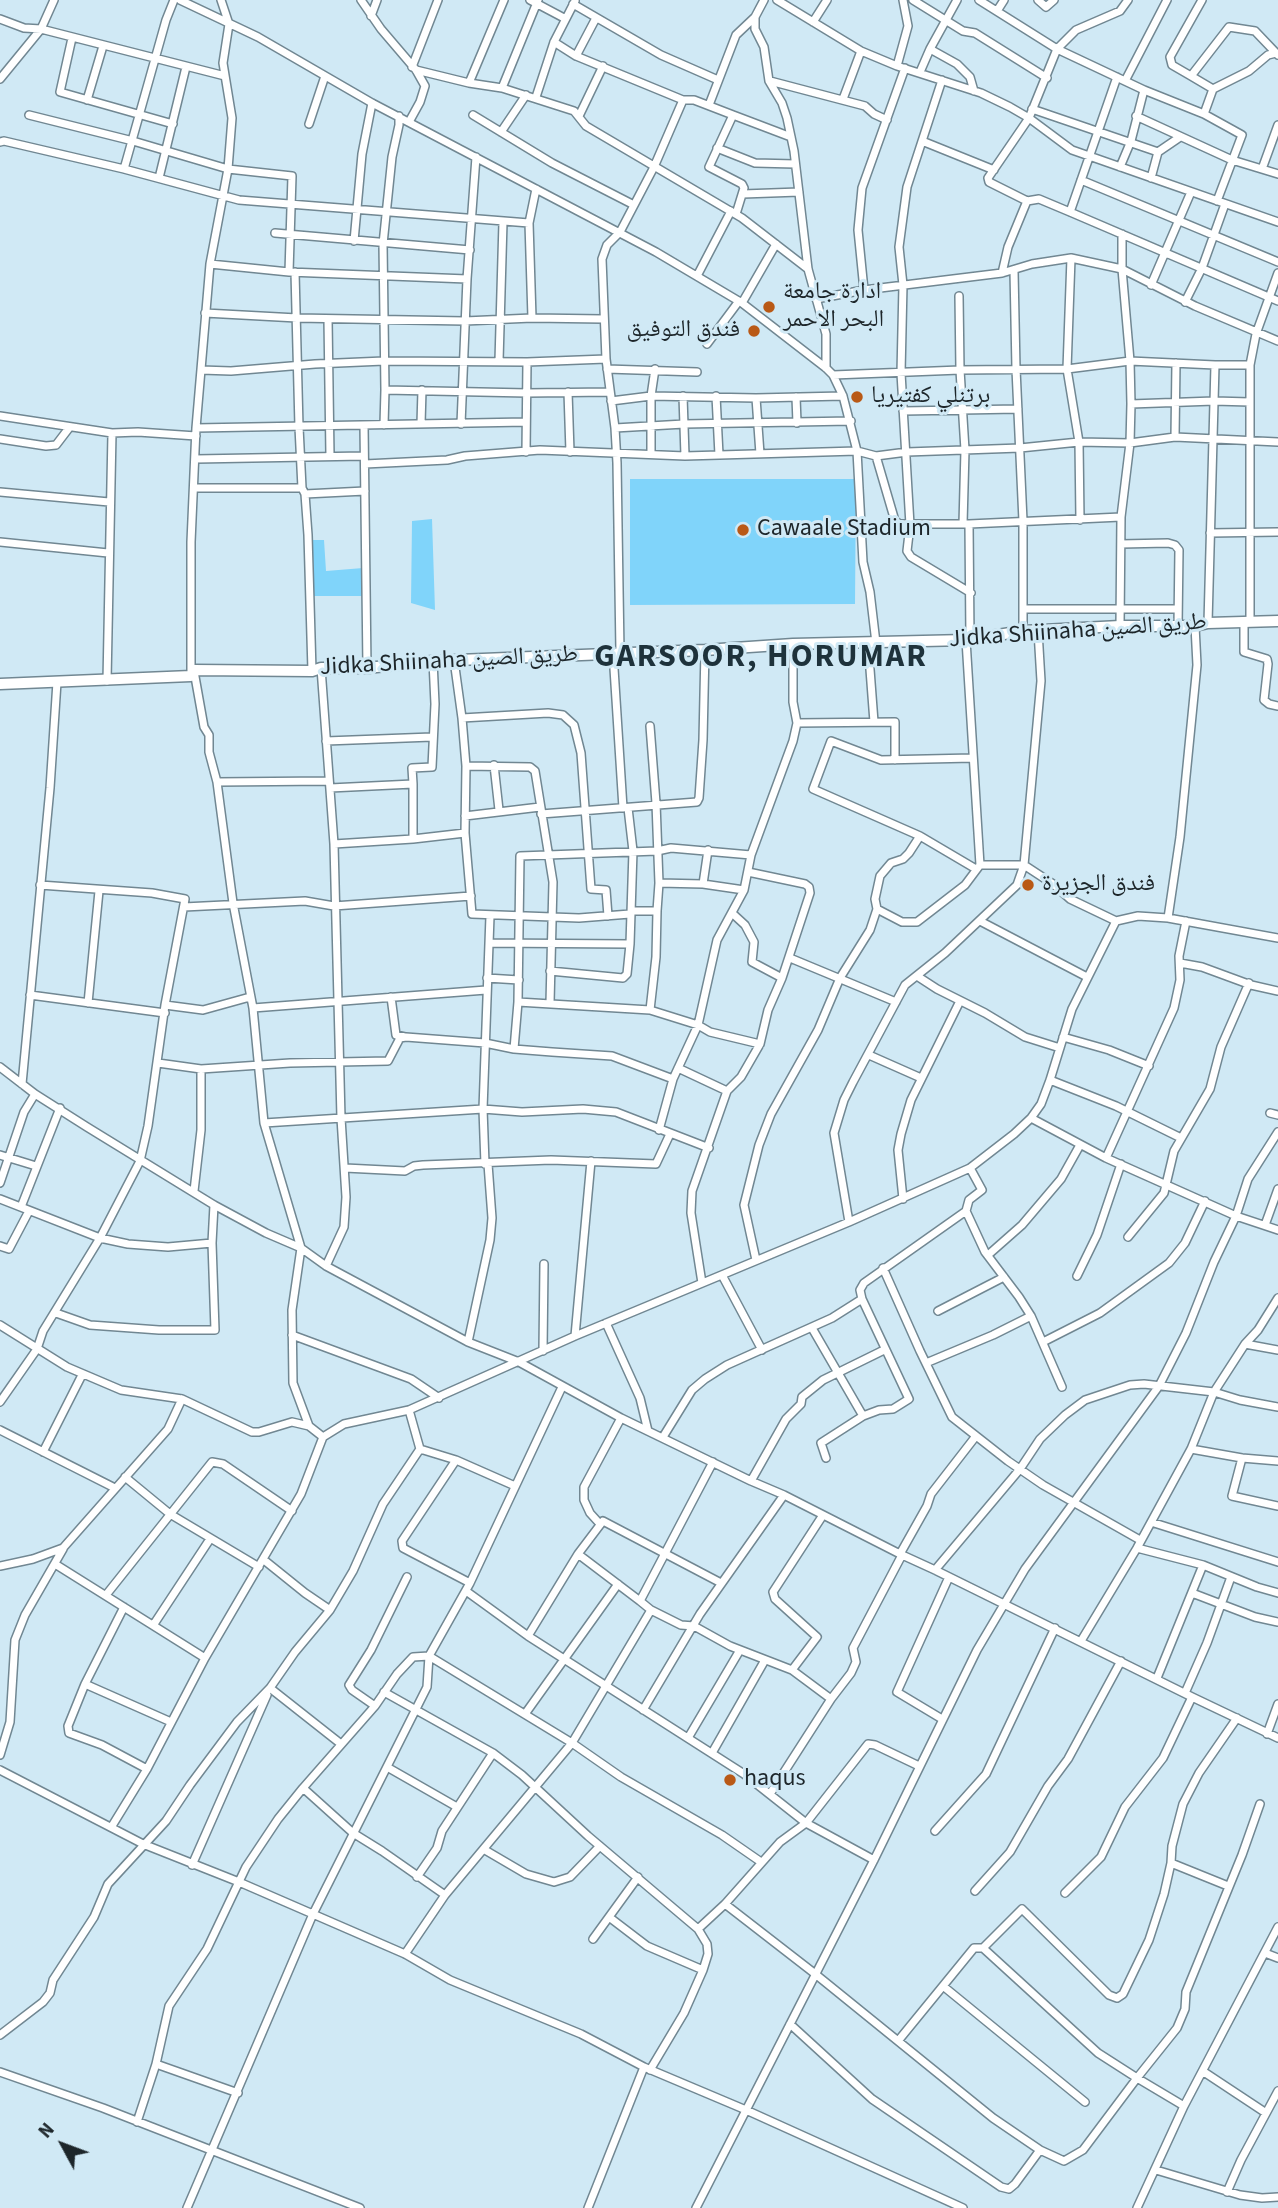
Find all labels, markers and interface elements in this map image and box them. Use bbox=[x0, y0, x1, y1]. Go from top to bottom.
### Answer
place label: ادارة جامعة البحر الاحمر bbox=[783, 279, 884, 335]
marker: ادارة جامعة البحر الاحمر bbox=[761, 299, 777, 315]
place label: فندق التوفيق bbox=[626, 317, 740, 345]
marker: فندق التوفيق bbox=[746, 323, 762, 339]
place label: برتنلي كفتيريا bbox=[871, 383, 990, 411]
marker: برتنلي كفتيريا bbox=[849, 389, 865, 405]
place label: Cawaale Stadium bbox=[757, 516, 931, 544]
marker: Cawaale Stadium bbox=[735, 522, 751, 538]
street label: Jidka Shiinaha طريق الصين bbox=[948, 609, 1208, 655]
district label: GARSOOR, HORUMAR bbox=[596, 640, 926, 678]
street label: Jidka Shiinaha طريق الصين bbox=[319, 641, 579, 683]
place label: فندق الجزيرة bbox=[1042, 871, 1155, 899]
marker: فندق الجزيرة bbox=[1020, 877, 1036, 893]
place label: haqus bbox=[744, 1766, 806, 1794]
marker: haqus bbox=[722, 1772, 738, 1788]
north arrow bbox=[28, 2110, 98, 2180]
text: N bbox=[32, 2117, 61, 2145]

